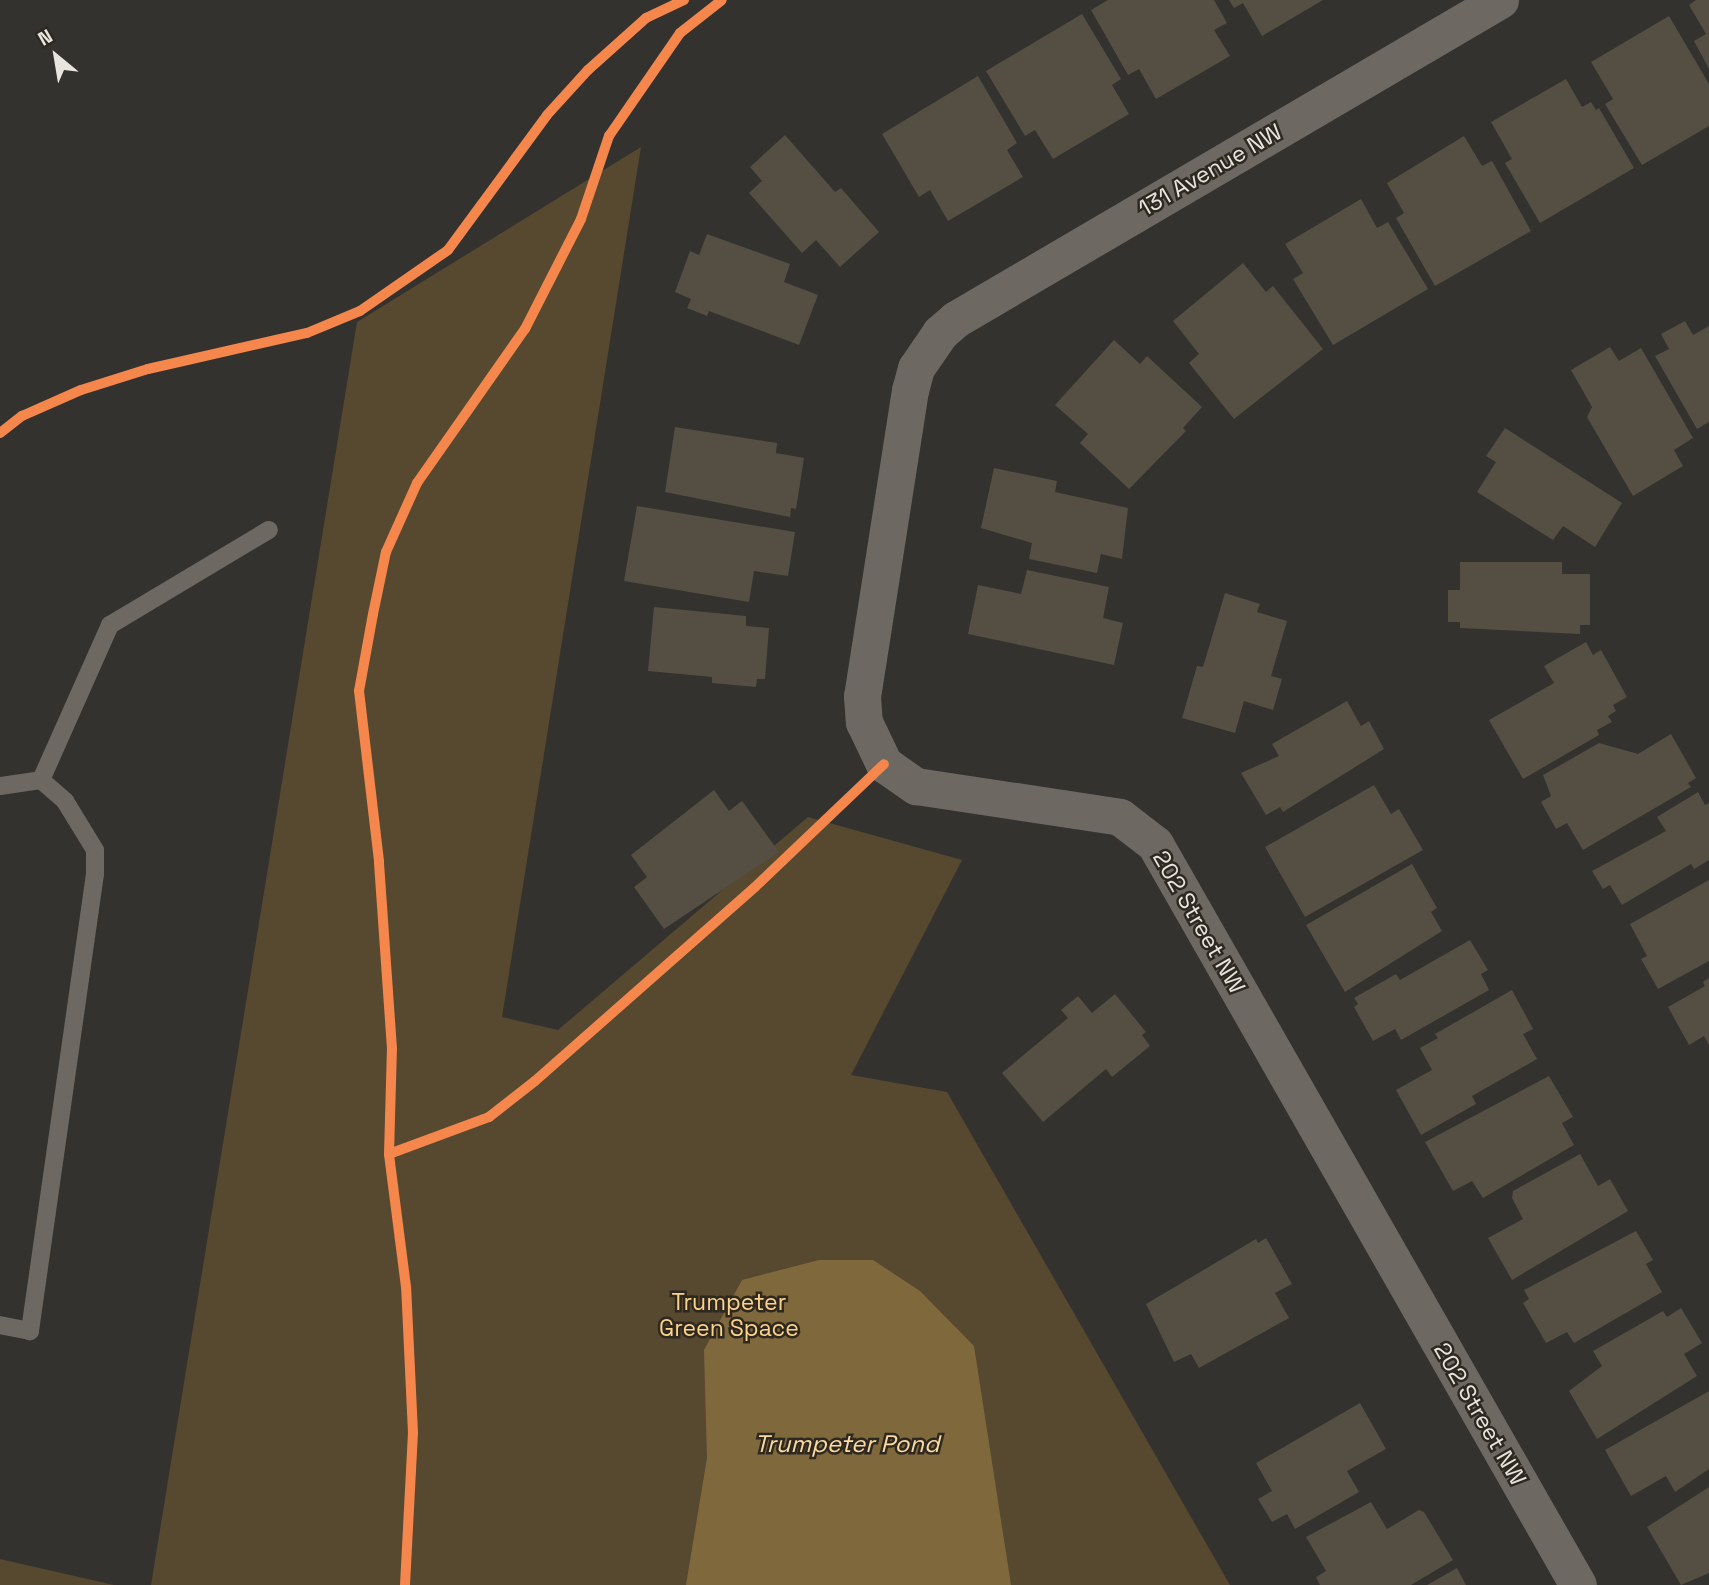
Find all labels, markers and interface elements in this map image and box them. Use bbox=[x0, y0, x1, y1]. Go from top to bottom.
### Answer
north arrow bbox=[21, 21, 91, 91]
text: N bbox=[33, 23, 57, 51]
street label: 131 Avenue NW bbox=[1133, 118, 1287, 222]
street label: 202 Street NW bbox=[1147, 846, 1251, 998]
park label: Trumpeter Green Space bbox=[659, 1288, 799, 1342]
street label: 202 Street NW bbox=[1428, 1338, 1532, 1490]
water label: Trumpeter Pond bbox=[755, 1430, 939, 1458]

